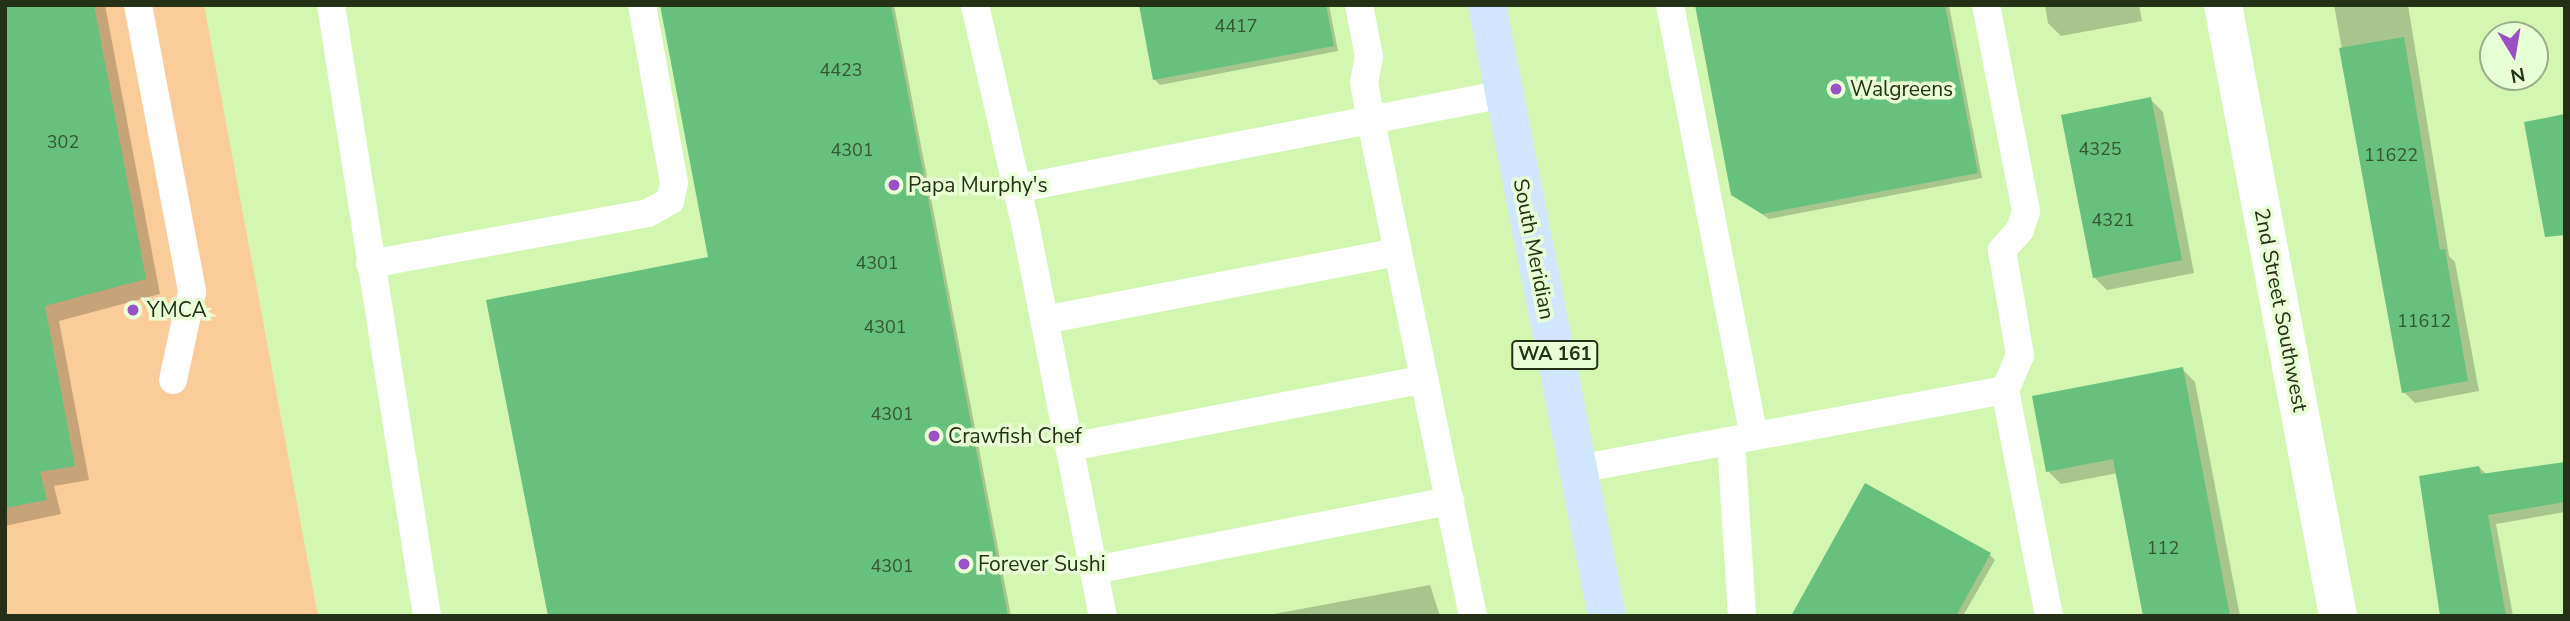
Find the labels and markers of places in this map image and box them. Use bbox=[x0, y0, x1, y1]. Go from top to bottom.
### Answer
place label: Walgreens bbox=[1850, 76, 1953, 102]
marker: Walgreens bbox=[1828, 81, 1844, 97]
place label: Papa Murphy's bbox=[908, 172, 1048, 198]
marker: Papa Murphy's bbox=[886, 177, 902, 193]
place label: YMCA bbox=[147, 297, 207, 323]
marker: YMCA bbox=[125, 302, 141, 318]
place label: Crawfish Chef bbox=[948, 423, 1082, 449]
marker: Crawfish Chef bbox=[926, 428, 942, 444]
place label: Forever Sushi bbox=[978, 551, 1106, 577]
marker: Forever Sushi bbox=[956, 556, 972, 572]

